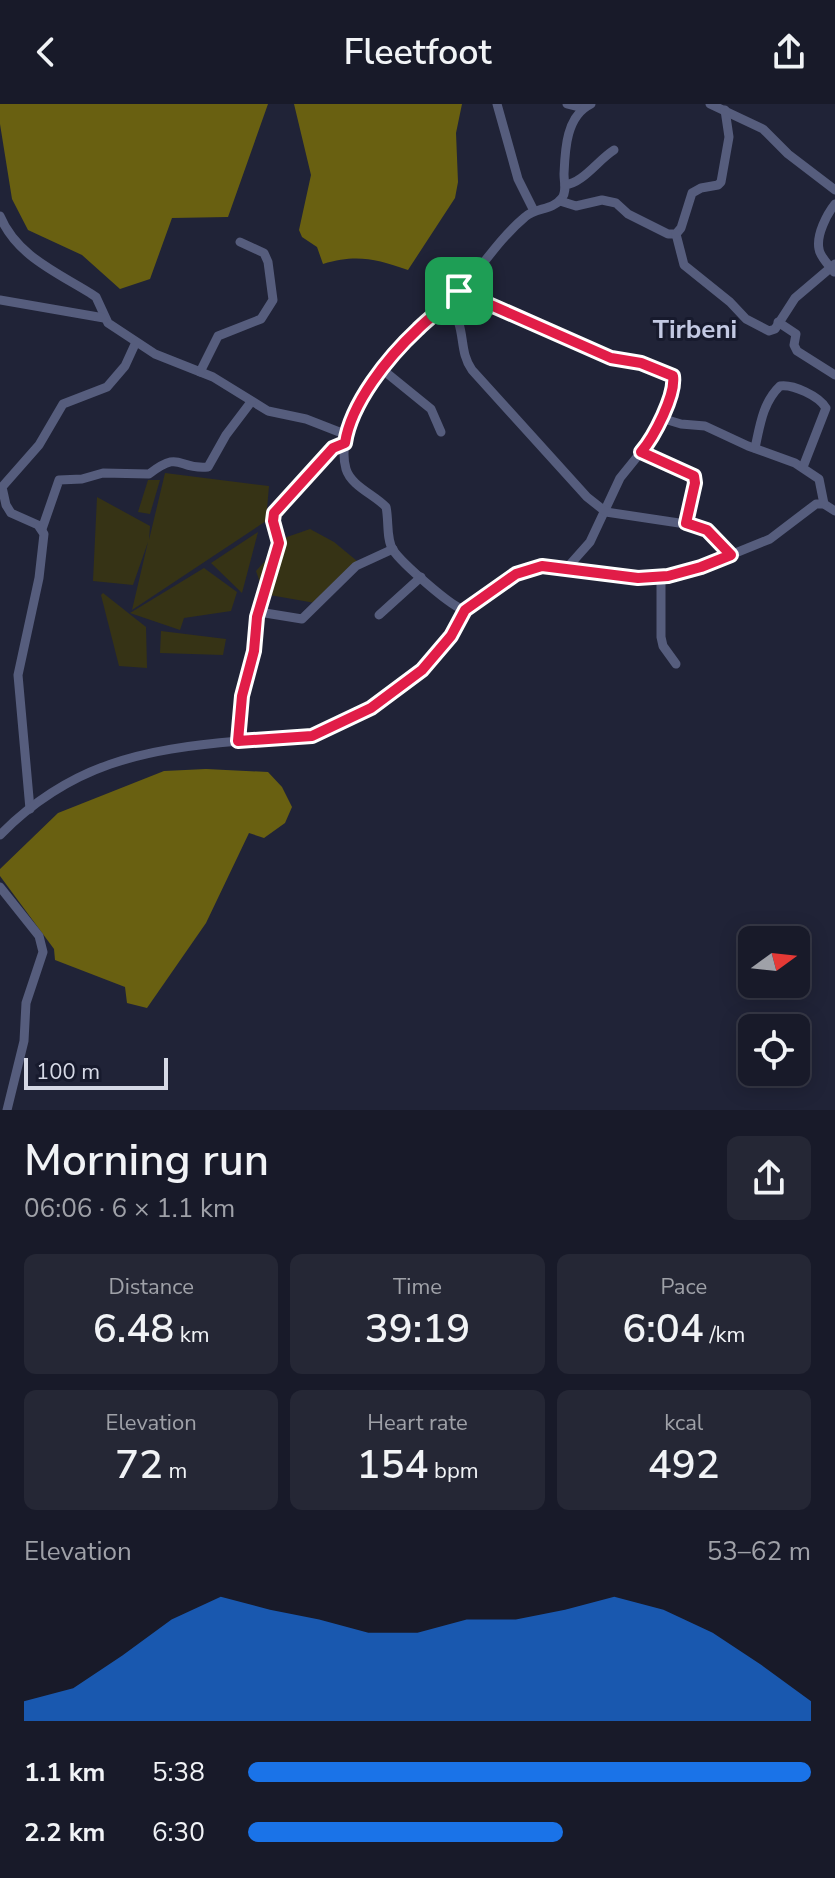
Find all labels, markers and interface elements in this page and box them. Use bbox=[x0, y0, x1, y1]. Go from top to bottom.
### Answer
text: Fleetfoot bbox=[343, 28, 492, 77]
icon: back bbox=[24, 30, 68, 74]
icon: share bbox=[767, 30, 811, 74]
pin bbox=[425, 257, 493, 325]
icon: arrive bbox=[437, 269, 481, 313]
district label: Tirbeni bbox=[653, 312, 737, 347]
north arrow bbox=[738, 926, 810, 998]
map controls bbox=[738, 926, 810, 1086]
button: locate bbox=[738, 1014, 810, 1086]
scale bar bbox=[24, 1054, 168, 1090]
text: 100 m bbox=[36, 1057, 100, 1087]
text: Morning run bbox=[24, 1131, 269, 1191]
button: share bbox=[727, 1136, 811, 1220]
text: 06:06 · 6 × 1.1 km bbox=[24, 1191, 235, 1226]
text: Distance bbox=[108, 1272, 194, 1302]
text: Time bbox=[393, 1272, 442, 1302]
text: Pace bbox=[660, 1272, 707, 1302]
text: 6.48 bbox=[93, 1302, 174, 1356]
text: 39:19 bbox=[365, 1302, 470, 1356]
text: 6:04 bbox=[622, 1302, 704, 1356]
text: km bbox=[174, 1320, 210, 1350]
text: /km bbox=[704, 1320, 745, 1350]
text: Elevation bbox=[106, 1408, 197, 1438]
text: Heart rate bbox=[367, 1408, 468, 1438]
text: kcal bbox=[664, 1408, 703, 1438]
text: 72 bbox=[115, 1438, 163, 1492]
text: 154 bbox=[356, 1438, 428, 1492]
text: 492 bbox=[648, 1438, 720, 1492]
text: m bbox=[163, 1456, 187, 1486]
text: bpm bbox=[428, 1456, 479, 1486]
text: Elevation bbox=[24, 1534, 132, 1569]
text: 53–62 m bbox=[707, 1534, 811, 1569]
text: 1.1 km bbox=[24, 1755, 105, 1790]
text: 5:38 bbox=[152, 1755, 205, 1790]
text: 2.2 km bbox=[24, 1815, 105, 1850]
text: 6:30 bbox=[152, 1815, 205, 1850]

